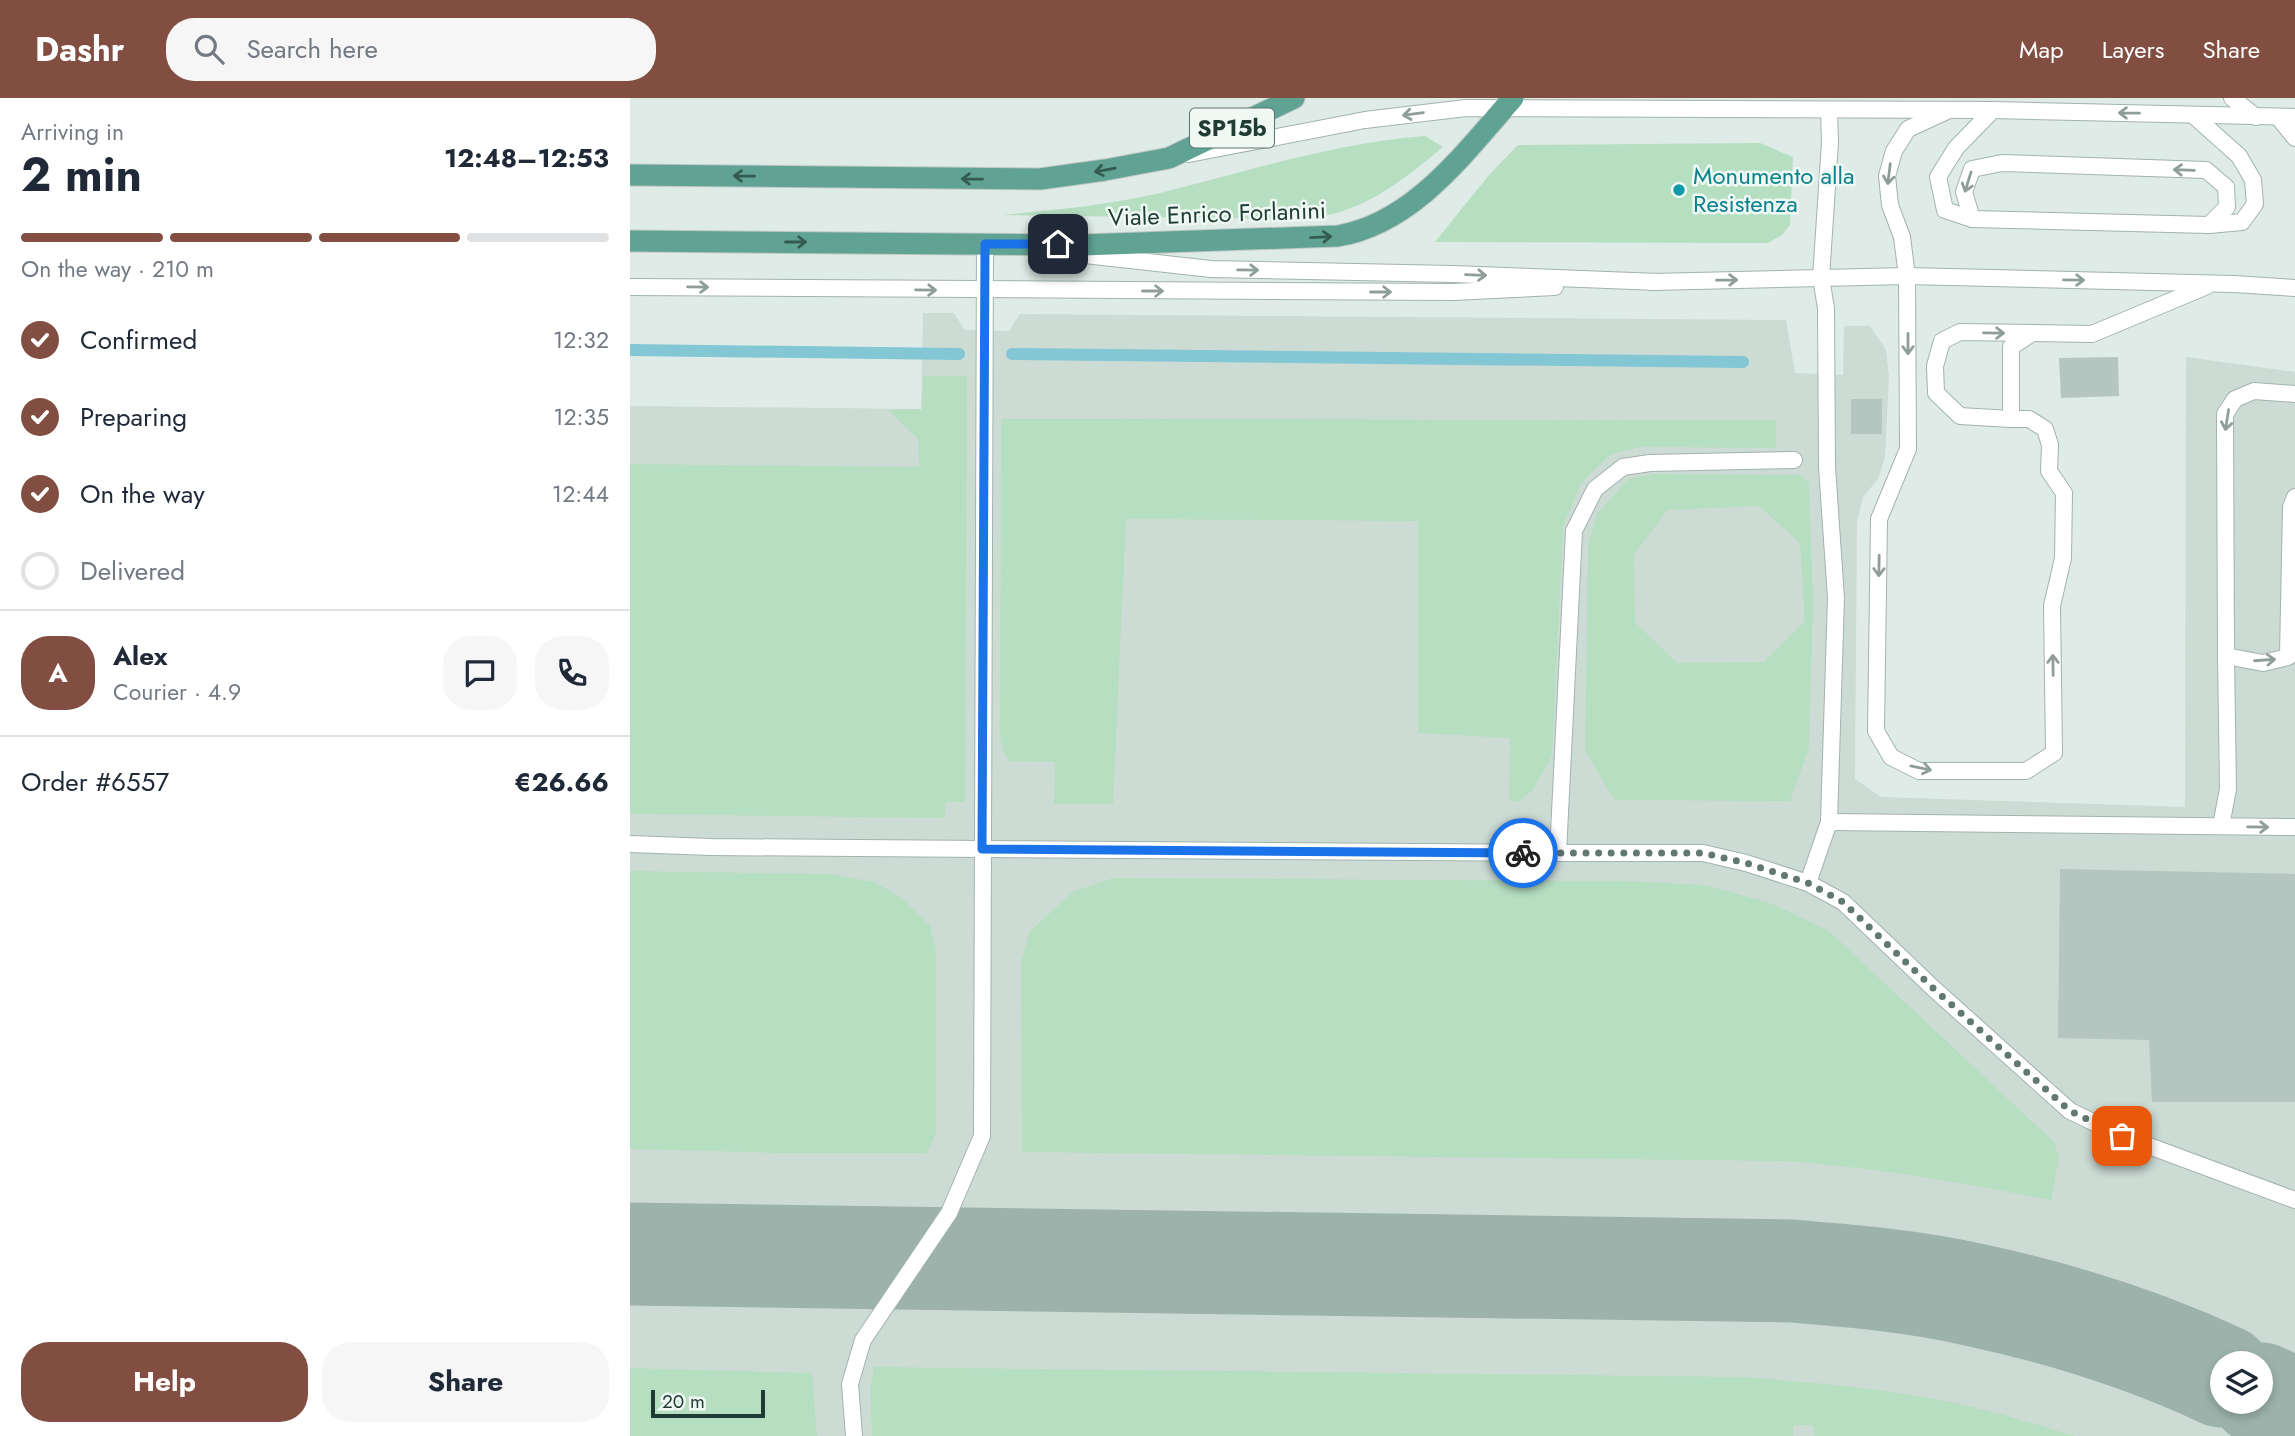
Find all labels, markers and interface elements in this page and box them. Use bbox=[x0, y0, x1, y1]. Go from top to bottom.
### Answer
search box bbox=[166, 18, 656, 81]
text: Dashr bbox=[35, 26, 124, 73]
icon: search bbox=[190, 30, 228, 68]
text: Search here bbox=[246, 30, 378, 68]
text: Map bbox=[2019, 32, 2064, 67]
text: Layers bbox=[2102, 32, 2164, 67]
text: Share bbox=[2202, 32, 2260, 67]
one-way arrow bbox=[2118, 107, 2141, 120]
road number: SP15b bbox=[1190, 108, 1274, 148]
one-way arrow bbox=[1402, 108, 1425, 121]
text: Arriving in bbox=[21, 115, 124, 149]
text: 12:48–12:53 bbox=[444, 139, 609, 177]
text: 2 min bbox=[21, 142, 142, 208]
place label: Monumento alla Resistenza bbox=[1693, 158, 1855, 221]
one-way arrow bbox=[1883, 162, 1896, 185]
one-way arrow bbox=[2173, 163, 2196, 176]
one-way arrow bbox=[1094, 164, 1117, 177]
one-way arrow bbox=[733, 169, 756, 183]
one-way arrow bbox=[1960, 171, 1973, 193]
one-way arrow bbox=[961, 172, 984, 185]
marker: Monumento alla Resistenza bbox=[1671, 182, 1687, 198]
street label: Viale Enrico Forlanini bbox=[1107, 192, 1327, 235]
pin bbox=[1028, 214, 1088, 274]
icon: home bbox=[1039, 225, 1077, 263]
one-way arrow bbox=[1309, 231, 1332, 244]
one-way arrow bbox=[784, 235, 807, 249]
text: On the way · 210 m bbox=[21, 252, 214, 286]
one-way arrow bbox=[1236, 263, 1259, 277]
one-way arrow bbox=[1464, 268, 1487, 281]
one-way arrow bbox=[2062, 273, 2085, 286]
one-way arrow bbox=[1715, 274, 1738, 287]
one-way arrow bbox=[686, 281, 709, 294]
one-way arrow bbox=[914, 283, 937, 297]
one-way arrow bbox=[1141, 284, 1164, 298]
one-way arrow bbox=[1369, 285, 1392, 299]
icon: check bbox=[21, 321, 59, 359]
text: Confirmed bbox=[80, 321, 197, 359]
text: 12:32 bbox=[553, 323, 609, 357]
one-way arrow bbox=[1982, 326, 2005, 340]
one-way arrow bbox=[1901, 332, 1915, 355]
icon: check bbox=[21, 398, 59, 436]
text: Preparing bbox=[80, 398, 187, 436]
text: 12:35 bbox=[553, 400, 609, 434]
one-way arrow bbox=[2220, 408, 2233, 430]
icon: check bbox=[21, 475, 59, 513]
text: On the way bbox=[80, 475, 205, 513]
text: 12:44 bbox=[552, 477, 609, 511]
text: Delivered bbox=[80, 552, 185, 590]
one-way arrow bbox=[1872, 554, 1885, 577]
button: chat bbox=[443, 636, 517, 710]
button: phone bbox=[535, 636, 609, 710]
text: Alex bbox=[113, 637, 167, 675]
one-way arrow bbox=[2047, 653, 2060, 676]
one-way arrow bbox=[2253, 653, 2276, 666]
text: A bbox=[48, 654, 68, 692]
text: Courier · 4.9 bbox=[113, 675, 241, 709]
one-way arrow bbox=[1909, 762, 1932, 776]
text: Order #6557 bbox=[21, 763, 169, 801]
text: €26.66 bbox=[514, 763, 609, 801]
courier bbox=[1488, 818, 1558, 888]
one-way arrow bbox=[2246, 820, 2269, 834]
icon: bike bbox=[1504, 834, 1542, 872]
pin bbox=[2092, 1106, 2152, 1166]
icon: bag bbox=[2103, 1117, 2141, 1155]
button: Help bbox=[21, 1342, 308, 1422]
button: Share bbox=[322, 1342, 609, 1422]
map controls bbox=[2210, 1351, 2273, 1414]
button: layers bbox=[2210, 1351, 2273, 1414]
scale bar bbox=[651, 1387, 765, 1419]
text: 20 m bbox=[662, 1388, 705, 1415]

